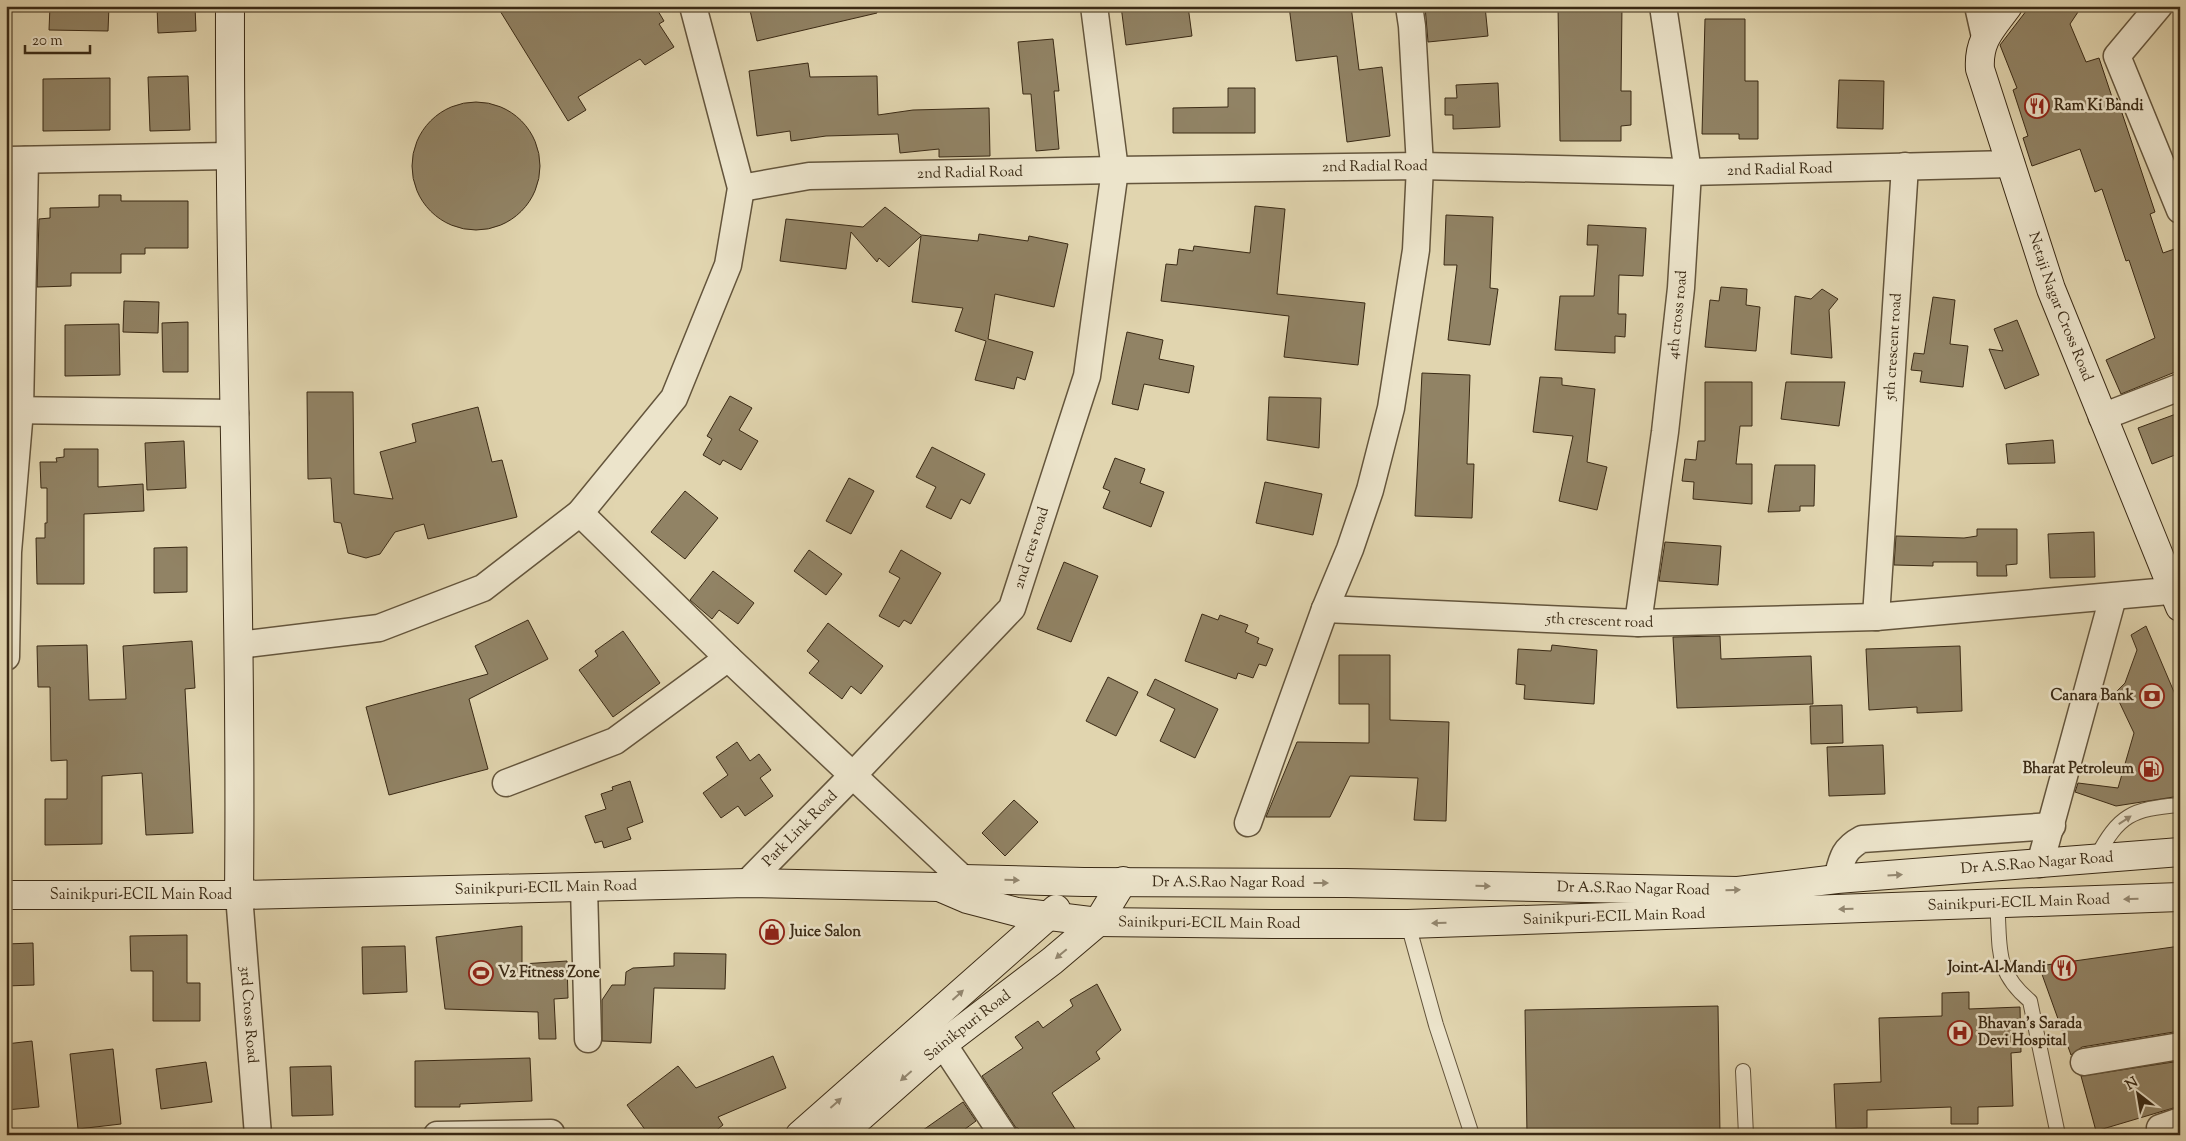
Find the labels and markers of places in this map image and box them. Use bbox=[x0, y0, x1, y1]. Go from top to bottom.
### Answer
restaurant icon: Ram Ki Bandi bbox=[2024, 93, 2050, 119]
place label: Ram Ki Bandi bbox=[2054, 96, 2144, 117]
bank icon: Canara Bank bbox=[2139, 683, 2165, 709]
place label: Canara Bank bbox=[2050, 686, 2135, 707]
fuel station icon: Bharat Petroleum bbox=[2138, 756, 2164, 782]
place label: Bharat Petroleum bbox=[2023, 759, 2135, 780]
shop icon: Juice Salon bbox=[759, 919, 785, 945]
place label: Juice Salon bbox=[789, 922, 861, 943]
restaurant icon: Joint-Al-Mandi bbox=[2051, 955, 2077, 981]
place label: Joint-Al-Mandi bbox=[1947, 958, 2047, 979]
sports icon: V2 Fitness Zone bbox=[468, 960, 494, 986]
place label: V2 Fitness Zone bbox=[498, 963, 600, 984]
place label: Bhavan's Sarada Devi Hospital bbox=[1978, 1014, 2082, 1052]
hospital icon: Bhavan's Sarada Devi Hospital bbox=[1947, 1020, 1973, 1046]

